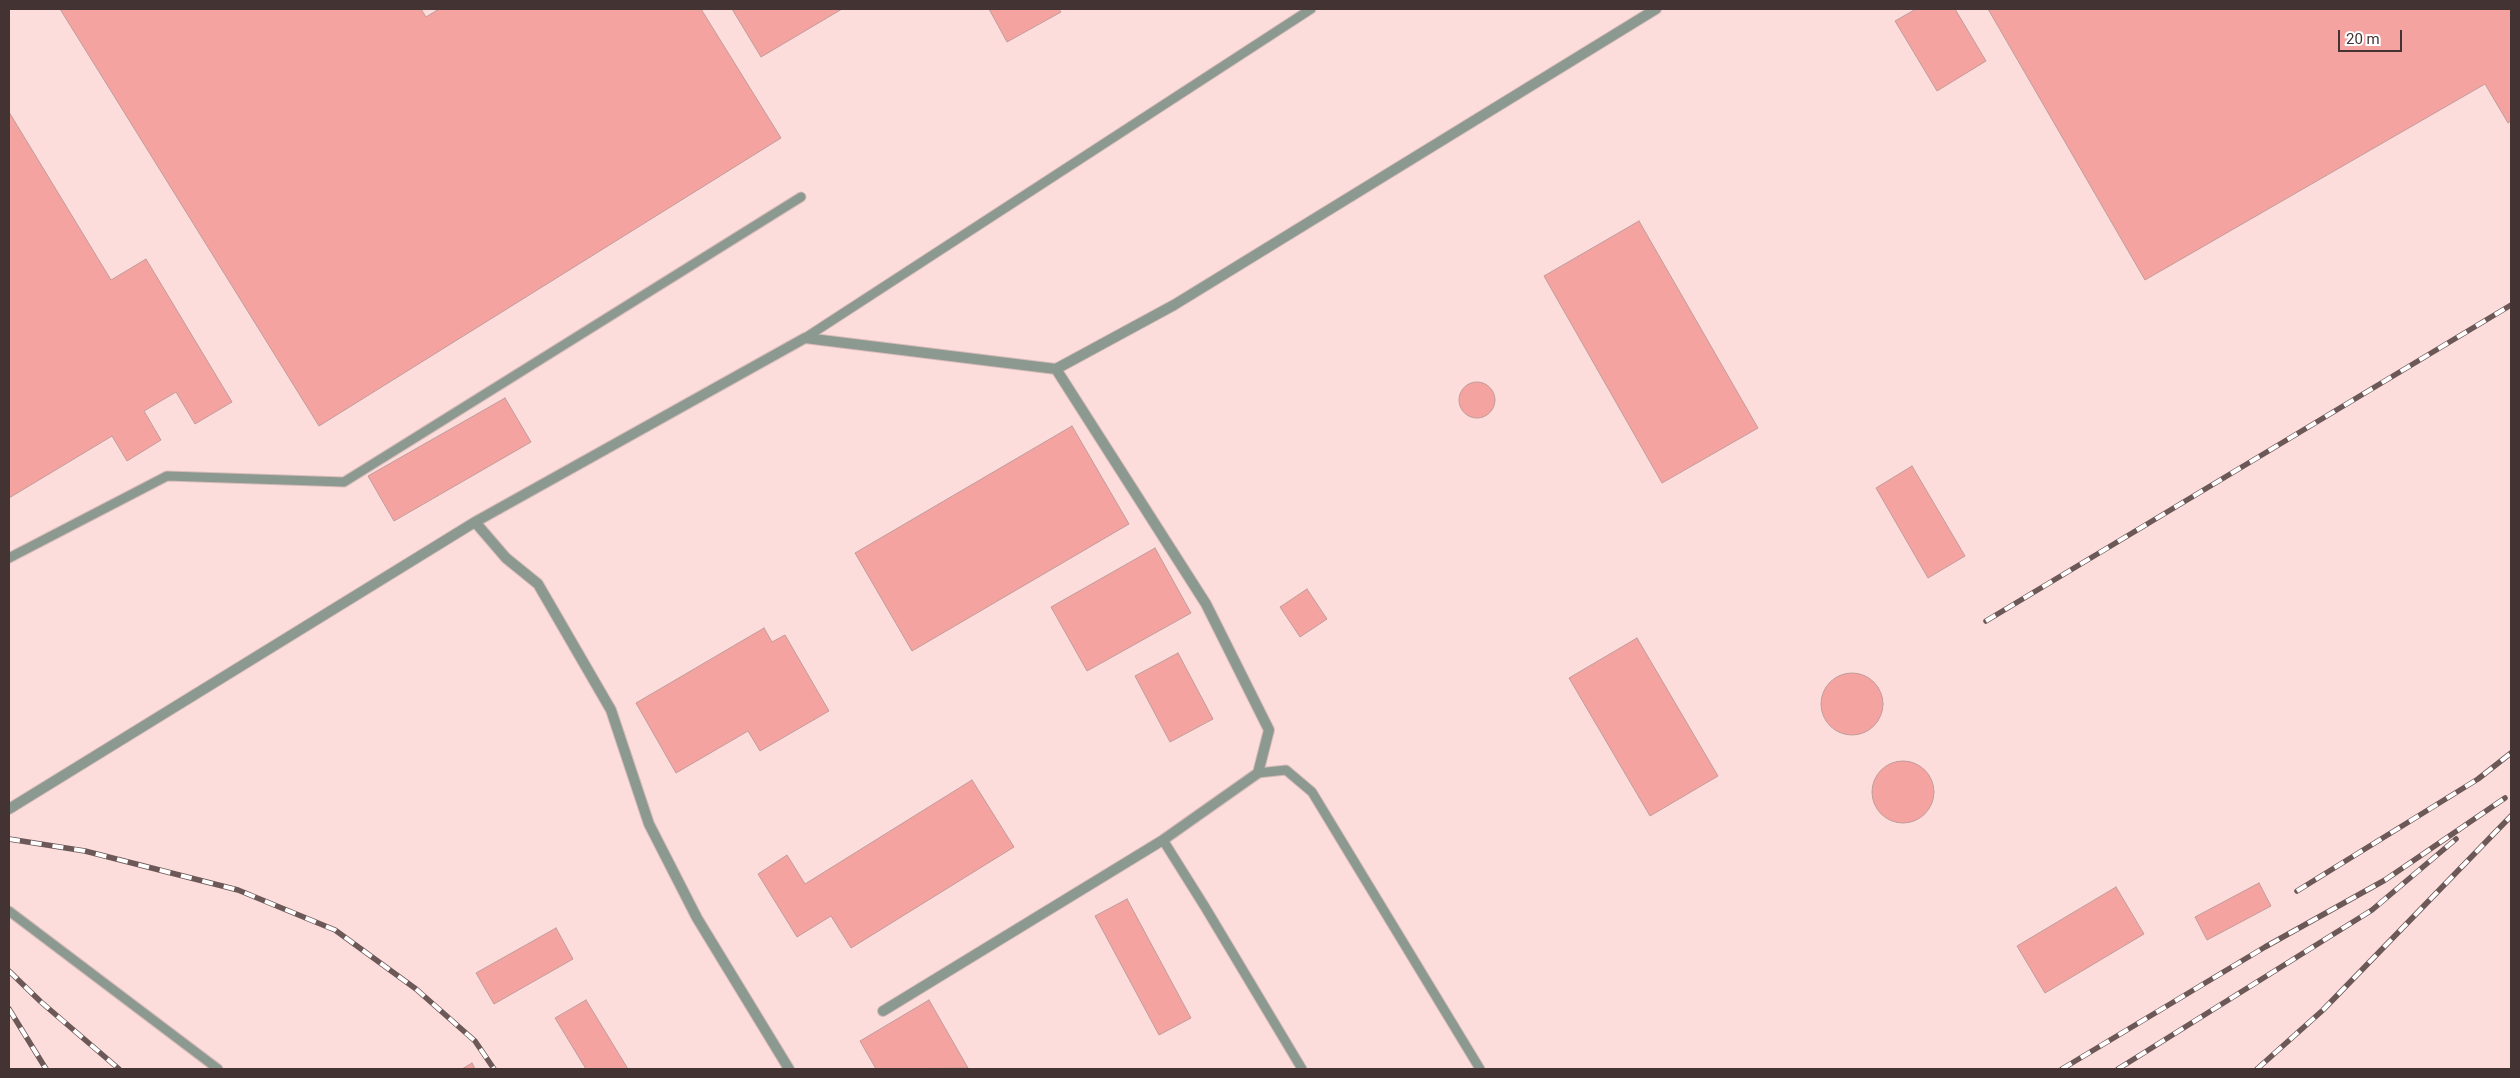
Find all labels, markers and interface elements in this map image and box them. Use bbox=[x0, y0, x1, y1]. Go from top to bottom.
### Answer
scale bar bbox=[2340, 20, 2404, 52]
text: 20 m bbox=[2346, 30, 2380, 48]

